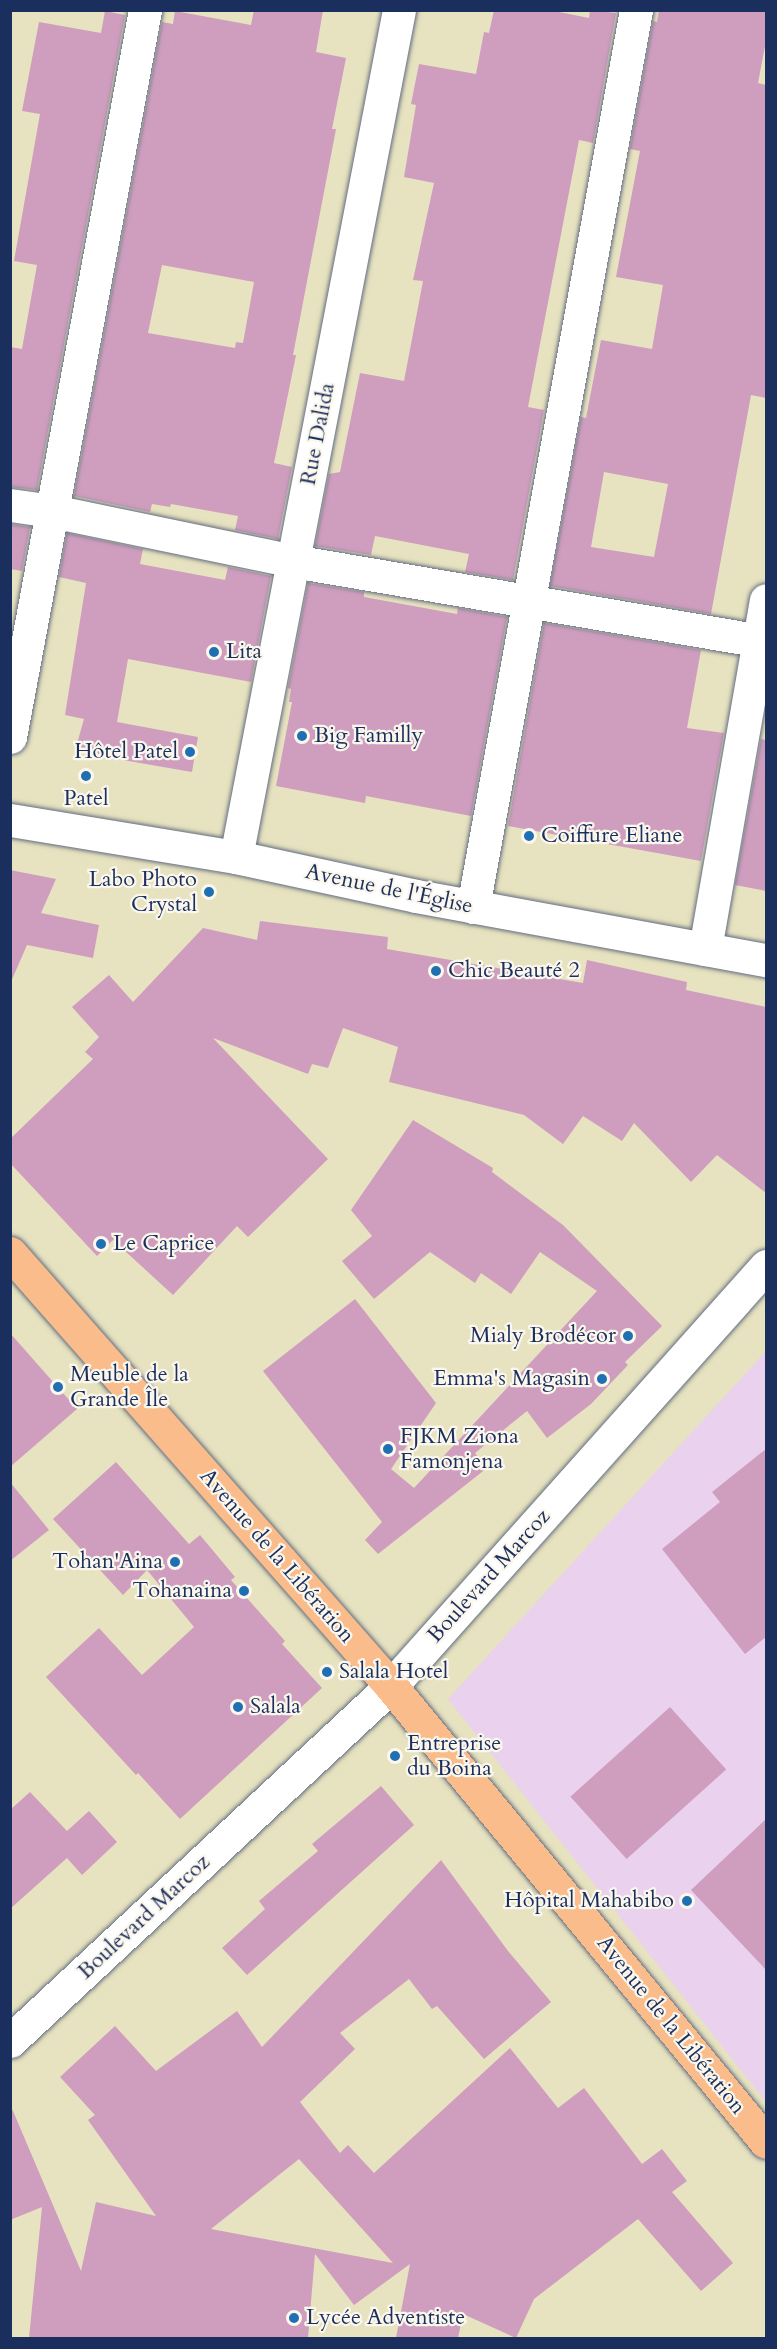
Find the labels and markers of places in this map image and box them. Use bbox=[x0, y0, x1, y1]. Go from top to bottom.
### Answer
place label: Lita bbox=[226, 639, 262, 665]
marker: Lita bbox=[207, 645, 221, 659]
place label: Big Familly bbox=[314, 723, 423, 749]
marker: Big Familly bbox=[295, 729, 309, 743]
place label: Hôtel Patel bbox=[74, 739, 178, 765]
marker: Hôtel Patel bbox=[183, 745, 197, 759]
marker: Patel bbox=[79, 769, 93, 783]
place label: Patel bbox=[63, 786, 109, 812]
place label: Coiffure Eliane bbox=[541, 823, 682, 849]
marker: Coiffure Eliane bbox=[522, 829, 536, 843]
place label: Labo Photo Crystal bbox=[89, 866, 197, 918]
marker: Labo Photo Crystal bbox=[202, 885, 216, 899]
place label: Chic Beauté 2 bbox=[448, 958, 580, 984]
marker: Chic Beauté 2 bbox=[429, 964, 443, 978]
place label: Le Caprice bbox=[113, 1231, 214, 1257]
marker: Le Caprice bbox=[94, 1237, 108, 1251]
place label: Mialy Brodécor bbox=[470, 1323, 616, 1349]
marker: Mialy Brodécor bbox=[621, 1329, 635, 1343]
place label: Meuble de la Grande Île bbox=[70, 1361, 189, 1412]
place label: Emma's Magasin bbox=[433, 1366, 590, 1392]
marker: Emma's Magasin bbox=[595, 1372, 609, 1386]
marker: Meuble de la Grande Île bbox=[51, 1380, 65, 1394]
place label: FJKM Ziona Famonjena bbox=[400, 1423, 519, 1474]
marker: FJKM Ziona Famonjena bbox=[381, 1442, 395, 1456]
place label: Tohan'Aina bbox=[52, 1549, 163, 1575]
marker: Tohan'Aina bbox=[168, 1555, 182, 1569]
place label: Tohanaina bbox=[132, 1578, 232, 1604]
marker: Tohanaina bbox=[237, 1584, 251, 1598]
place label: Salala Hotel bbox=[339, 1659, 448, 1685]
marker: Salala Hotel bbox=[320, 1665, 334, 1679]
place label: Salala bbox=[250, 1694, 301, 1720]
marker: Salala bbox=[231, 1700, 245, 1714]
place label: Entreprise du Boina bbox=[407, 1730, 501, 1782]
marker: Entreprise du Boina bbox=[388, 1749, 402, 1763]
place label: Hôpital Mahabibo bbox=[504, 1888, 674, 1914]
marker: Hôpital Mahabibo bbox=[678, 1892, 696, 1910]
place label: Lycée Adventiste bbox=[306, 2305, 465, 2331]
marker: Lycée Adventiste bbox=[287, 2311, 301, 2325]

